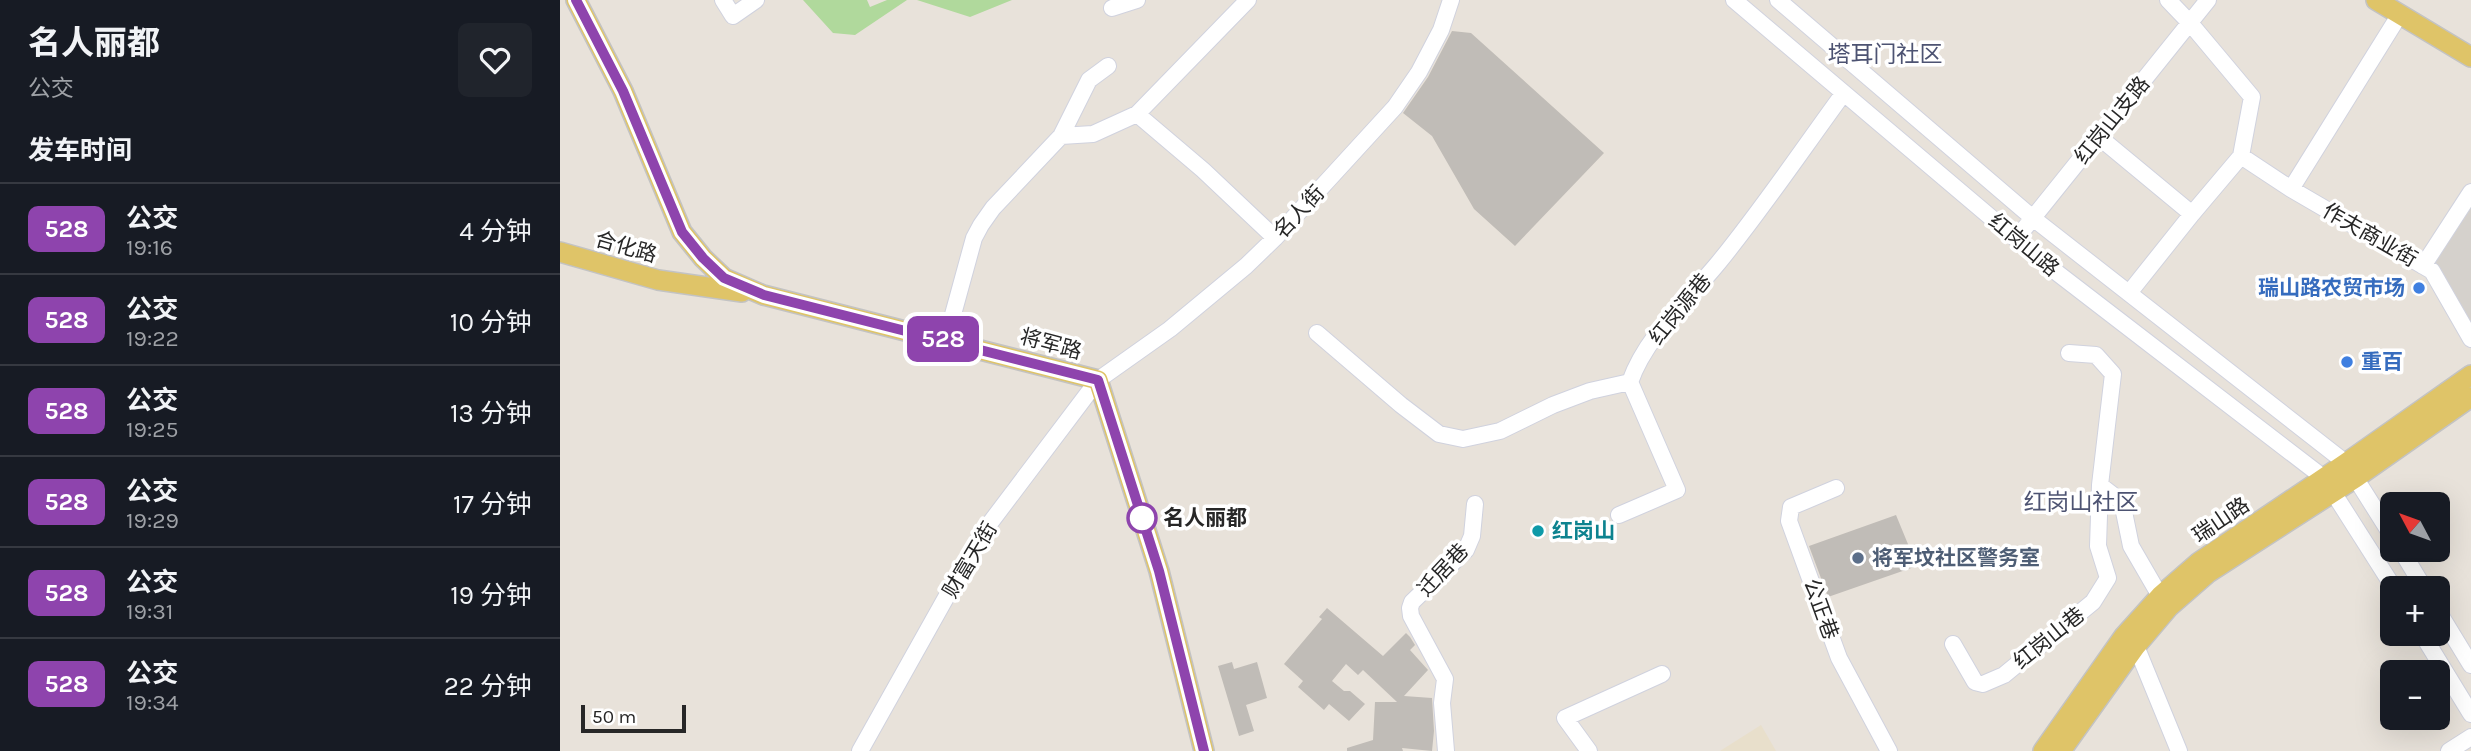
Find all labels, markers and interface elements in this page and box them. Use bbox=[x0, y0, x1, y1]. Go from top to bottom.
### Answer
button: heart bbox=[458, 23, 532, 97]
text: 名人丽都 bbox=[28, 24, 160, 62]
district label: 塔耳门社区 bbox=[1828, 41, 1943, 68]
street label: 红岗山支路 bbox=[2070, 72, 2154, 168]
text: 公交 bbox=[28, 75, 74, 102]
text: 发车时间 bbox=[28, 135, 132, 166]
street label: 名人街 bbox=[1269, 181, 1329, 243]
street label: 作夫商业街 bbox=[2319, 198, 2421, 272]
text: 公交 bbox=[126, 203, 178, 234]
street label: 红岗山路 bbox=[1984, 209, 2064, 281]
text: 528 bbox=[44, 215, 89, 243]
text: 4 分钟 bbox=[459, 216, 532, 247]
street label: 合化路 bbox=[592, 227, 660, 267]
text: 19:16 bbox=[126, 234, 173, 261]
street label: 红岗源巷 bbox=[1644, 269, 1716, 349]
place label: 瑞山路农贸市场 bbox=[2258, 276, 2405, 300]
marker: 瑞山路农贸市场 bbox=[2411, 280, 2427, 296]
text: 公交 bbox=[126, 294, 178, 325]
text: 528 bbox=[44, 306, 89, 334]
text: 10 分钟 bbox=[450, 307, 532, 338]
line badge: 528 bbox=[903, 316, 983, 362]
street label: 将军路 bbox=[1017, 324, 1085, 364]
text: 19:22 bbox=[126, 325, 179, 352]
text: 528 bbox=[921, 325, 965, 353]
place label: 重百 bbox=[2361, 350, 2403, 374]
marker: 重百 bbox=[2339, 354, 2355, 370]
text: 公交 bbox=[126, 385, 178, 416]
text: 528 bbox=[44, 397, 89, 425]
text: 13 分钟 bbox=[450, 398, 532, 429]
text: 19:25 bbox=[126, 416, 179, 443]
text: 公交 bbox=[126, 476, 178, 507]
text: 528 bbox=[44, 488, 89, 516]
text: 17 分钟 bbox=[453, 489, 532, 520]
district label: 红岗山社区 bbox=[2024, 489, 2139, 516]
street label: 瑞山路 bbox=[2188, 492, 2254, 548]
north arrow bbox=[2380, 492, 2450, 562]
map controls bbox=[2380, 492, 2450, 730]
marker: 名人丽都 bbox=[1127, 503, 1157, 533]
place label: 名人丽都 bbox=[1163, 506, 1247, 530]
text: 19:29 bbox=[126, 507, 179, 534]
street label: 财富天街 bbox=[938, 518, 1002, 602]
place label: 红岗山 bbox=[1552, 519, 1615, 543]
marker: 红岗山 bbox=[1530, 523, 1546, 539]
street label: 迁居巷 bbox=[1413, 539, 1473, 601]
place label: 将军坟社区警务室 bbox=[1872, 546, 2040, 570]
marker: 将军坟社区警务室 bbox=[1850, 550, 1866, 566]
text: 公交 bbox=[126, 567, 178, 598]
street label: 公正巷 bbox=[1799, 575, 1843, 643]
button: + bbox=[2380, 576, 2450, 646]
text: 528 bbox=[44, 579, 89, 607]
text: 19 分钟 bbox=[450, 580, 532, 611]
text: 19:31 bbox=[126, 598, 173, 625]
street label: 红岗山巷 bbox=[2009, 602, 2089, 674]
text: 公交 bbox=[126, 658, 178, 689]
button: − bbox=[2380, 660, 2450, 730]
text: 528 bbox=[44, 670, 89, 698]
text: 22 分钟 bbox=[444, 671, 532, 702]
text: 19:34 bbox=[126, 689, 179, 716]
scale bar bbox=[581, 702, 686, 734]
text: 50 m bbox=[592, 706, 636, 728]

